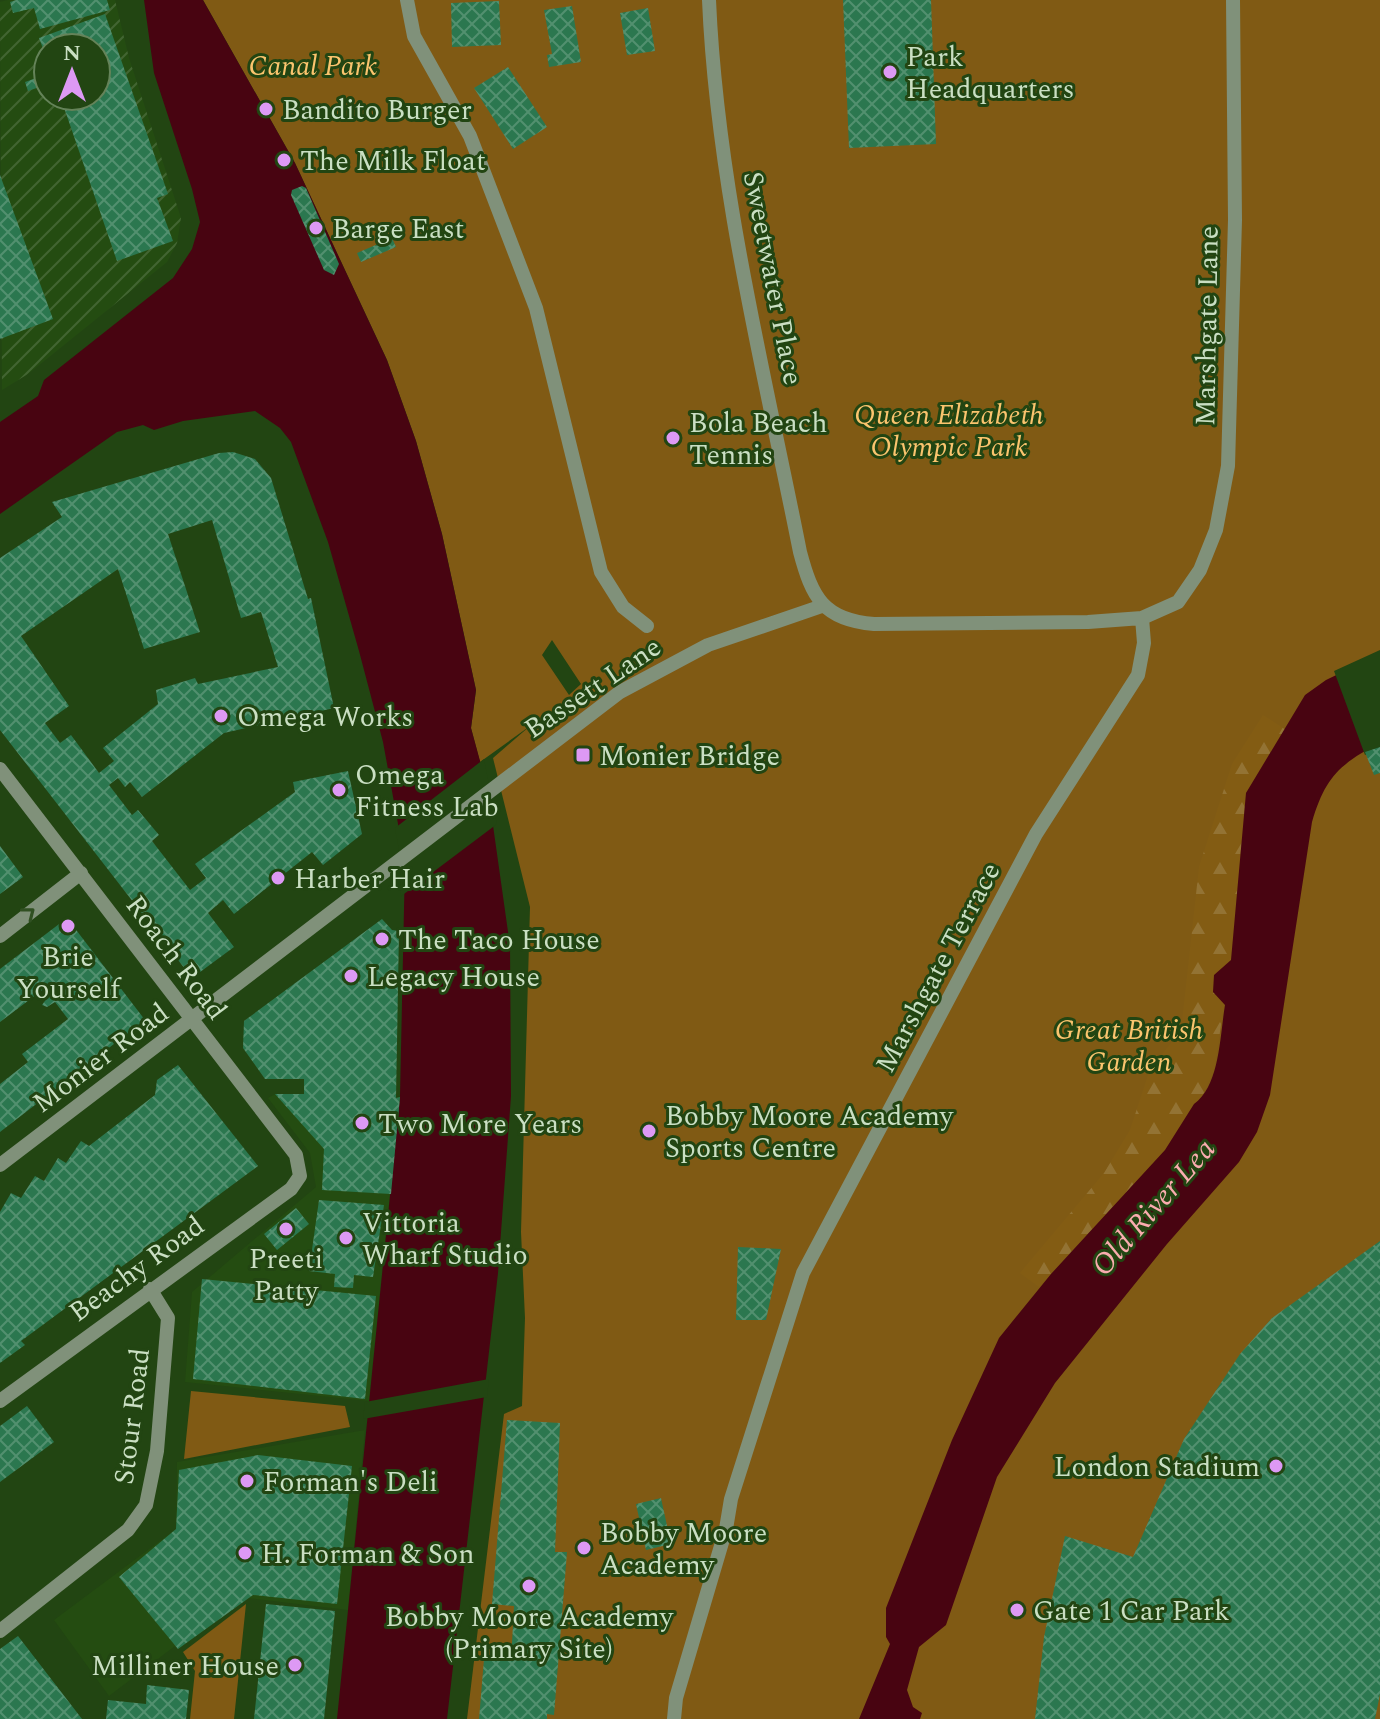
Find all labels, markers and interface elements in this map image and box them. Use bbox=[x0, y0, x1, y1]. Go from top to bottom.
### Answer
north arrow bbox=[32, 32, 112, 112]
place label: Park Headquarters bbox=[906, 36, 1075, 111]
text: N bbox=[63, 37, 81, 70]
park label: Canal Park bbox=[249, 45, 377, 88]
marker: Park Headquarters bbox=[881, 63, 899, 81]
place label: Bandito Burger bbox=[282, 89, 472, 132]
marker: Bandito Burger bbox=[257, 100, 275, 118]
place label: The Milk Float bbox=[300, 140, 486, 183]
marker: The Milk Float bbox=[275, 151, 293, 169]
street label: Sweetwater Place bbox=[731, 168, 814, 389]
place label: Barge East bbox=[332, 208, 465, 251]
marker: Barge East bbox=[307, 219, 325, 237]
street label: Marshgate Lane bbox=[1184, 226, 1231, 427]
park label: Queen Elizabeth Olympic Park bbox=[854, 394, 1044, 469]
place label: Bola Beach Tennis bbox=[689, 402, 828, 477]
marker: Bola Beach Tennis bbox=[664, 429, 682, 447]
street label: Bassett Lane bbox=[515, 626, 670, 750]
place label: Omega Works bbox=[237, 696, 413, 739]
marker: Omega Works bbox=[212, 707, 230, 725]
place label: Monier Bridge bbox=[599, 735, 780, 778]
marker: Monier Bridge bbox=[574, 746, 592, 764]
place label: Omega Fitness Lab bbox=[355, 754, 499, 829]
marker: Omega Fitness Lab bbox=[330, 781, 348, 799]
street label: Marshgate Terrace bbox=[865, 855, 1012, 1081]
place label: Harber Hair bbox=[294, 858, 445, 901]
marker: Harber Hair bbox=[269, 869, 287, 887]
street label: Roach Road bbox=[114, 886, 237, 1030]
one-way arrow bbox=[20, 908, 34, 923]
marker: Brie Yourself bbox=[59, 917, 77, 935]
place label: The Taco House bbox=[398, 919, 600, 962]
marker: The Taco House bbox=[373, 930, 391, 948]
place label: Brie Yourself bbox=[16, 936, 122, 1011]
place label: Legacy House bbox=[367, 956, 540, 999]
marker: Legacy House bbox=[342, 967, 360, 985]
street label: Monier Road bbox=[23, 992, 178, 1124]
park label: Great British Garden bbox=[1055, 1009, 1203, 1084]
place label: Bobby Moore Academy Sports Centre bbox=[665, 1095, 955, 1170]
place label: Two More Years bbox=[378, 1103, 582, 1146]
marker: Two More Years bbox=[353, 1114, 371, 1132]
marker: Bobby Moore Academy Sports Centre bbox=[640, 1122, 658, 1140]
water label: Old River Lea bbox=[1081, 1128, 1227, 1287]
place label: Vittoria Wharf Studio bbox=[362, 1202, 528, 1277]
street label: Beachy Road bbox=[60, 1205, 214, 1333]
marker: Preeti Patty bbox=[277, 1220, 295, 1238]
marker: Vittoria Wharf Studio bbox=[337, 1229, 355, 1247]
place label: Preeti Patty bbox=[249, 1238, 323, 1313]
street label: Stour Road bbox=[103, 1346, 162, 1487]
place label: London Stadium bbox=[1054, 1446, 1260, 1489]
marker: London Stadium bbox=[1267, 1457, 1285, 1475]
place label: Forman's Deli bbox=[263, 1461, 438, 1504]
marker: Forman's Deli bbox=[238, 1472, 256, 1490]
place label: Bobby Moore Academy bbox=[600, 1512, 767, 1587]
place label: H. Forman & Son bbox=[261, 1533, 475, 1576]
marker: Bobby Moore Academy bbox=[575, 1539, 593, 1557]
marker: H. Forman & Son bbox=[236, 1544, 254, 1562]
marker: Bobby Moore Academy (Primary Site) bbox=[520, 1577, 538, 1595]
place label: Gate 1 Car Park bbox=[1033, 1590, 1230, 1633]
place label: Bobby Moore Academy (Primary Site) bbox=[385, 1596, 675, 1671]
marker: Gate 1 Car Park bbox=[1008, 1601, 1026, 1619]
place label: Milliner House bbox=[91, 1645, 279, 1688]
marker: Milliner House bbox=[286, 1656, 304, 1674]

